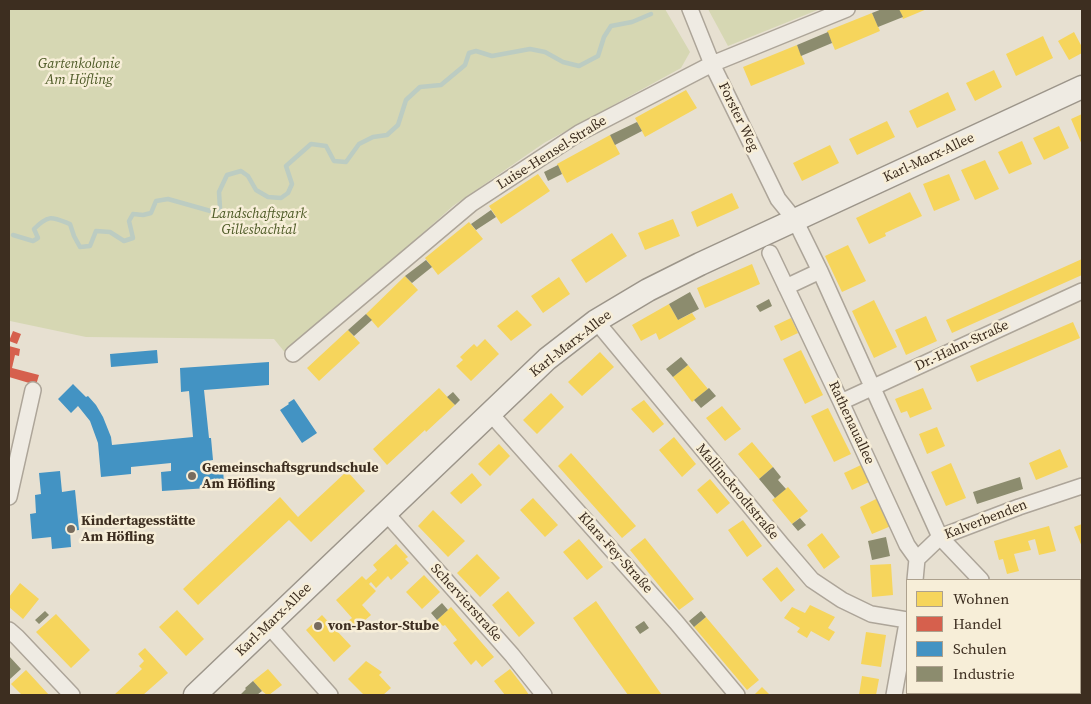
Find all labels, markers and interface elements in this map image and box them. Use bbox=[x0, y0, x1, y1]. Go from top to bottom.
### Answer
park label: Gartenkolonie Am Höfling bbox=[38, 56, 120, 88]
street label: Forster Weg bbox=[714, 80, 762, 154]
street label: Luise-Hensel-Straße bbox=[494, 113, 610, 193]
street label: Karl-Marx-Allee bbox=[881, 130, 977, 186]
park label: Landschaftspark Gillesbachtal bbox=[211, 206, 307, 238]
street label: Karl-Marx-Allee bbox=[527, 307, 615, 381]
street label: Dr.-Hahn-Straße bbox=[912, 317, 1012, 375]
street label: Rathenauallee bbox=[824, 379, 878, 467]
street label: Mallinckrodtstraße bbox=[692, 441, 782, 543]
place label: Gemeinschaftsgrundschule Am Höfling bbox=[202, 460, 379, 492]
marker: Gemeinschaftsgrundschule Am Höfling bbox=[186, 470, 198, 482]
street label: Kalverbenden bbox=[942, 497, 1030, 543]
street label: Klara-Fey-Straße bbox=[574, 509, 656, 597]
place label: Kindertagesstätte Am Höfling bbox=[81, 513, 195, 546]
marker: Kindertagesstätte Am Höfling bbox=[65, 523, 77, 535]
street label: Schervierstraße bbox=[427, 561, 505, 645]
legend bbox=[906, 579, 1081, 694]
street label: Karl-Marx-Allee bbox=[233, 580, 315, 660]
text: Wohnen bbox=[953, 588, 1009, 609]
text: Handel bbox=[953, 613, 1002, 634]
place label: von-Pastor-Stube bbox=[328, 618, 439, 634]
marker: von-Pastor-Stube bbox=[312, 620, 324, 632]
text: Schulen bbox=[953, 638, 1007, 659]
text: Industrie bbox=[953, 663, 1015, 684]

